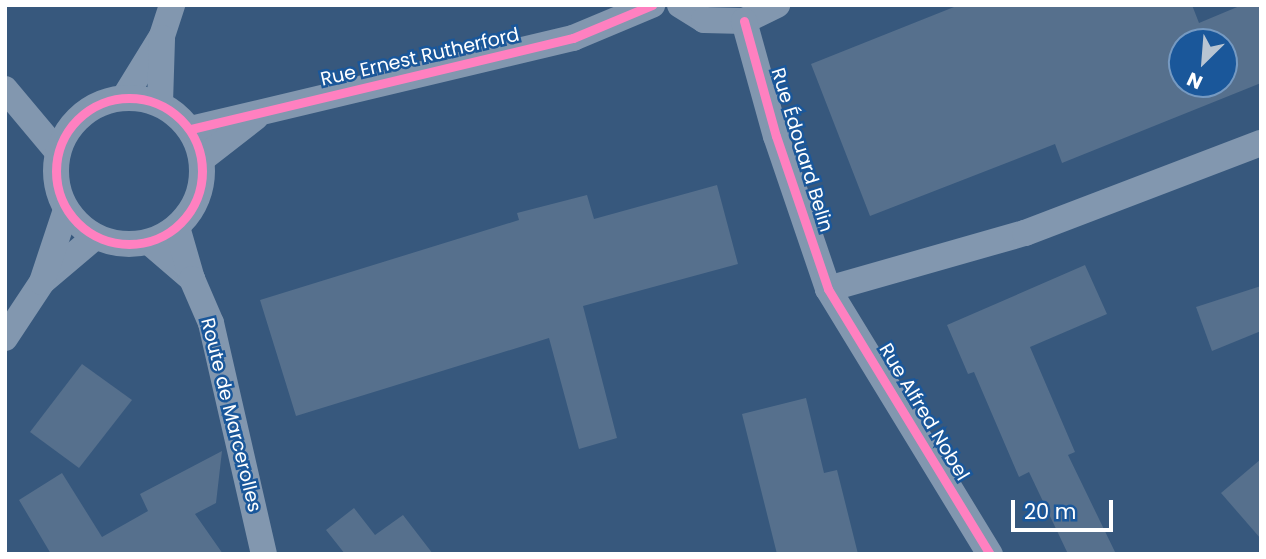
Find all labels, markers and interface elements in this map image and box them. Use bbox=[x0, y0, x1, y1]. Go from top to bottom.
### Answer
street label: Rue Ernest Rutherford bbox=[318, 23, 522, 91]
north arrow bbox=[1168, 28, 1238, 98]
street label: Rue Édouard Belin bbox=[766, 65, 838, 235]
text: N bbox=[1183, 65, 1207, 96]
street label: Route de Marcerolles bbox=[196, 316, 266, 514]
street label: Rue Alfred Nobel bbox=[874, 339, 974, 485]
scale bar bbox=[1014, 486, 1116, 530]
text: 20 m bbox=[1024, 497, 1077, 526]

